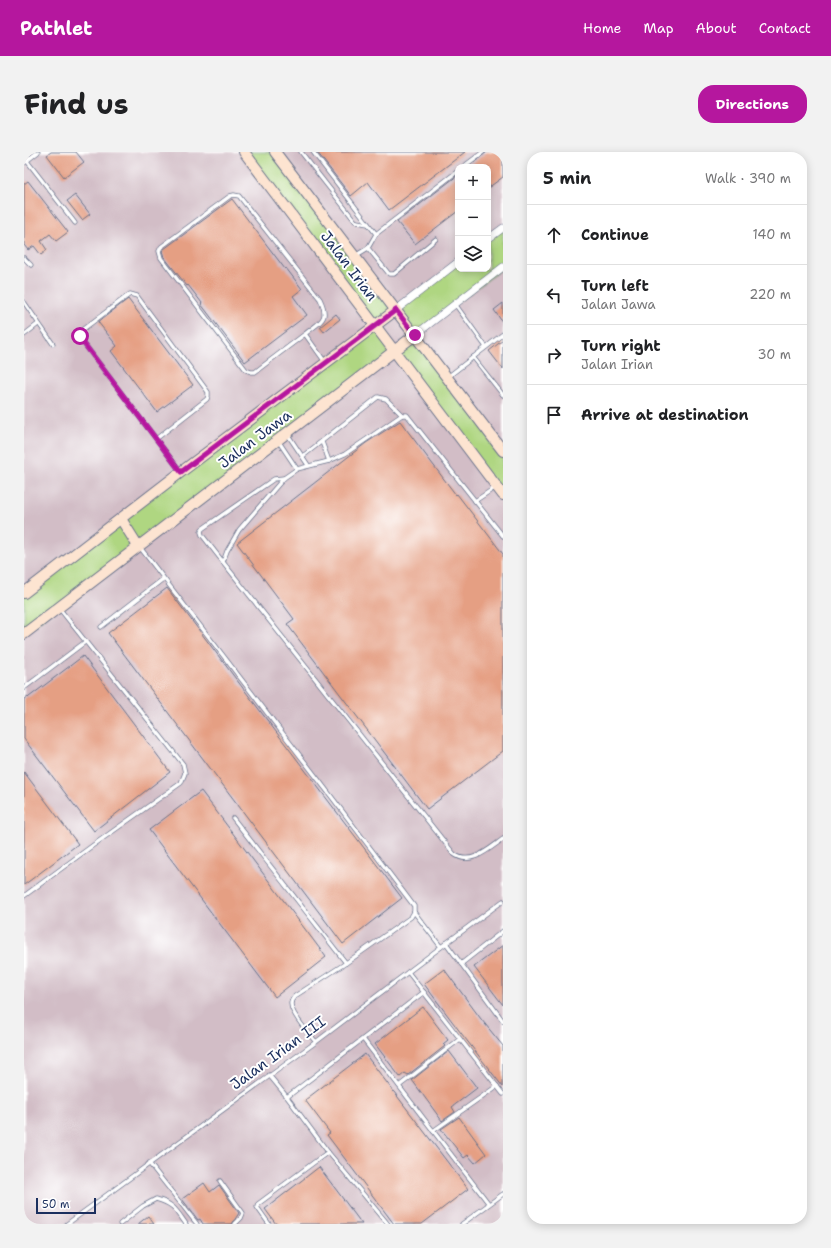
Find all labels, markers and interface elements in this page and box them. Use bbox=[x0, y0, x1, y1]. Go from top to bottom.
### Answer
text: Pathlet bbox=[20, 16, 92, 41]
text: Home bbox=[583, 19, 622, 37]
text: Map bbox=[644, 19, 674, 37]
text: About bbox=[696, 19, 737, 37]
text: Contact bbox=[759, 19, 811, 37]
text: Find us bbox=[24, 85, 129, 123]
button: Directions bbox=[698, 85, 807, 123]
map controls bbox=[455, 164, 491, 272]
button: + bbox=[455, 164, 491, 200]
text: 5 min bbox=[543, 167, 591, 189]
text: Walk · 390 m bbox=[705, 170, 791, 187]
button: − bbox=[455, 200, 491, 236]
icon: ahead bbox=[543, 224, 565, 246]
text: Continue bbox=[581, 225, 649, 245]
text: 140 m bbox=[752, 226, 791, 243]
street label: Jalan Irian bbox=[316, 227, 382, 305]
button: layers bbox=[455, 236, 491, 272]
text: Turn left bbox=[581, 276, 649, 296]
icon: left bbox=[543, 284, 565, 306]
text: 220 m bbox=[749, 286, 791, 303]
text: Jalan Jawa bbox=[581, 296, 656, 313]
route end bbox=[406, 326, 424, 344]
route start bbox=[71, 327, 89, 345]
text: Turn right bbox=[581, 336, 661, 356]
icon: right bbox=[543, 344, 565, 366]
text: 30 m bbox=[757, 346, 791, 363]
text: Jalan Irian bbox=[581, 356, 653, 373]
icon: arrive bbox=[543, 404, 565, 426]
street label: Jalan Jawa bbox=[215, 405, 296, 473]
text: Arrive at destination bbox=[581, 405, 749, 425]
street label: Jalan Irian III bbox=[226, 1012, 330, 1094]
scale bar bbox=[36, 1196, 96, 1215]
text: 50 m bbox=[42, 1197, 70, 1212]

